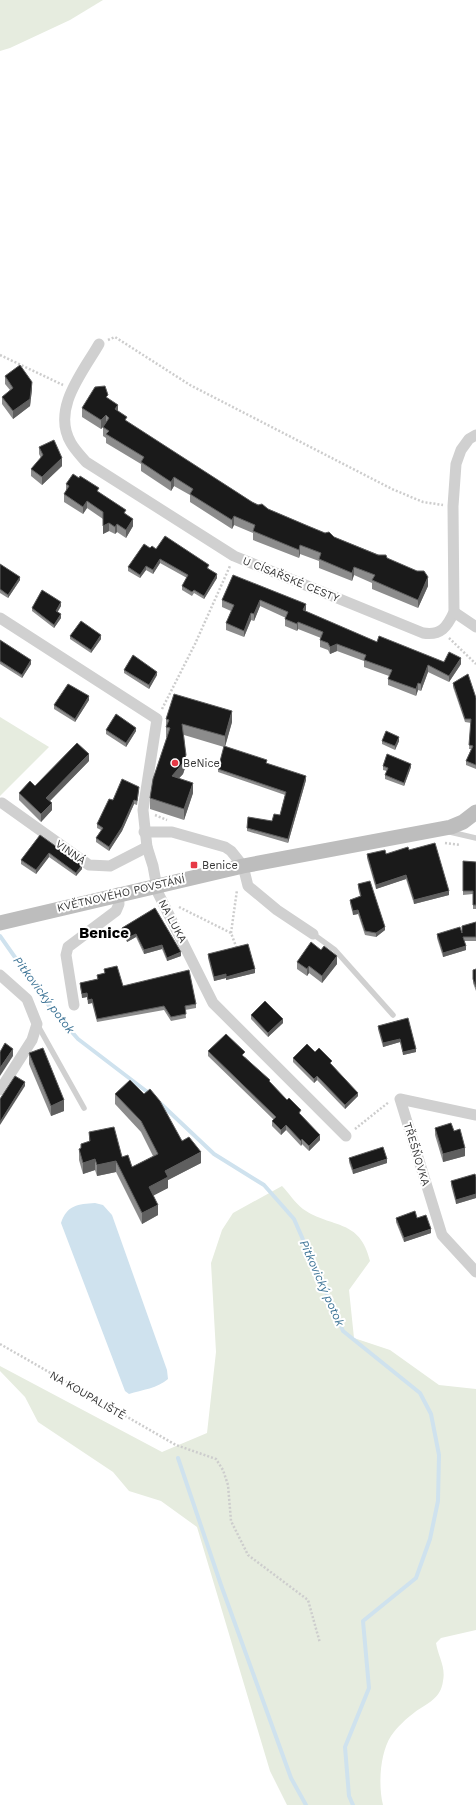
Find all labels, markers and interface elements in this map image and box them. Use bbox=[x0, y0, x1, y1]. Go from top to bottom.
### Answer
street label: U CÍSAŘSKÉ CESTY bbox=[241, 553, 342, 605]
place label: BeNice bbox=[183, 757, 220, 770]
marker: BeNice bbox=[170, 758, 180, 768]
street label: VINNÁ bbox=[53, 837, 89, 867]
place label: Benice bbox=[202, 859, 238, 872]
marker: Benice bbox=[189, 860, 199, 870]
street label: KVĚTNOVÉHO POVSTÁNÍ bbox=[56, 871, 186, 915]
street label: NA LUKA bbox=[156, 897, 189, 945]
district label: Benice bbox=[79, 924, 129, 942]
water label: Pitkovický potok bbox=[10, 954, 78, 1037]
street label: TŘEŠŇOVKA bbox=[401, 1121, 433, 1187]
water label: Pitkovický potok bbox=[297, 1238, 347, 1329]
street label: NA KOUPALIŠTĚ bbox=[48, 1368, 128, 1422]

